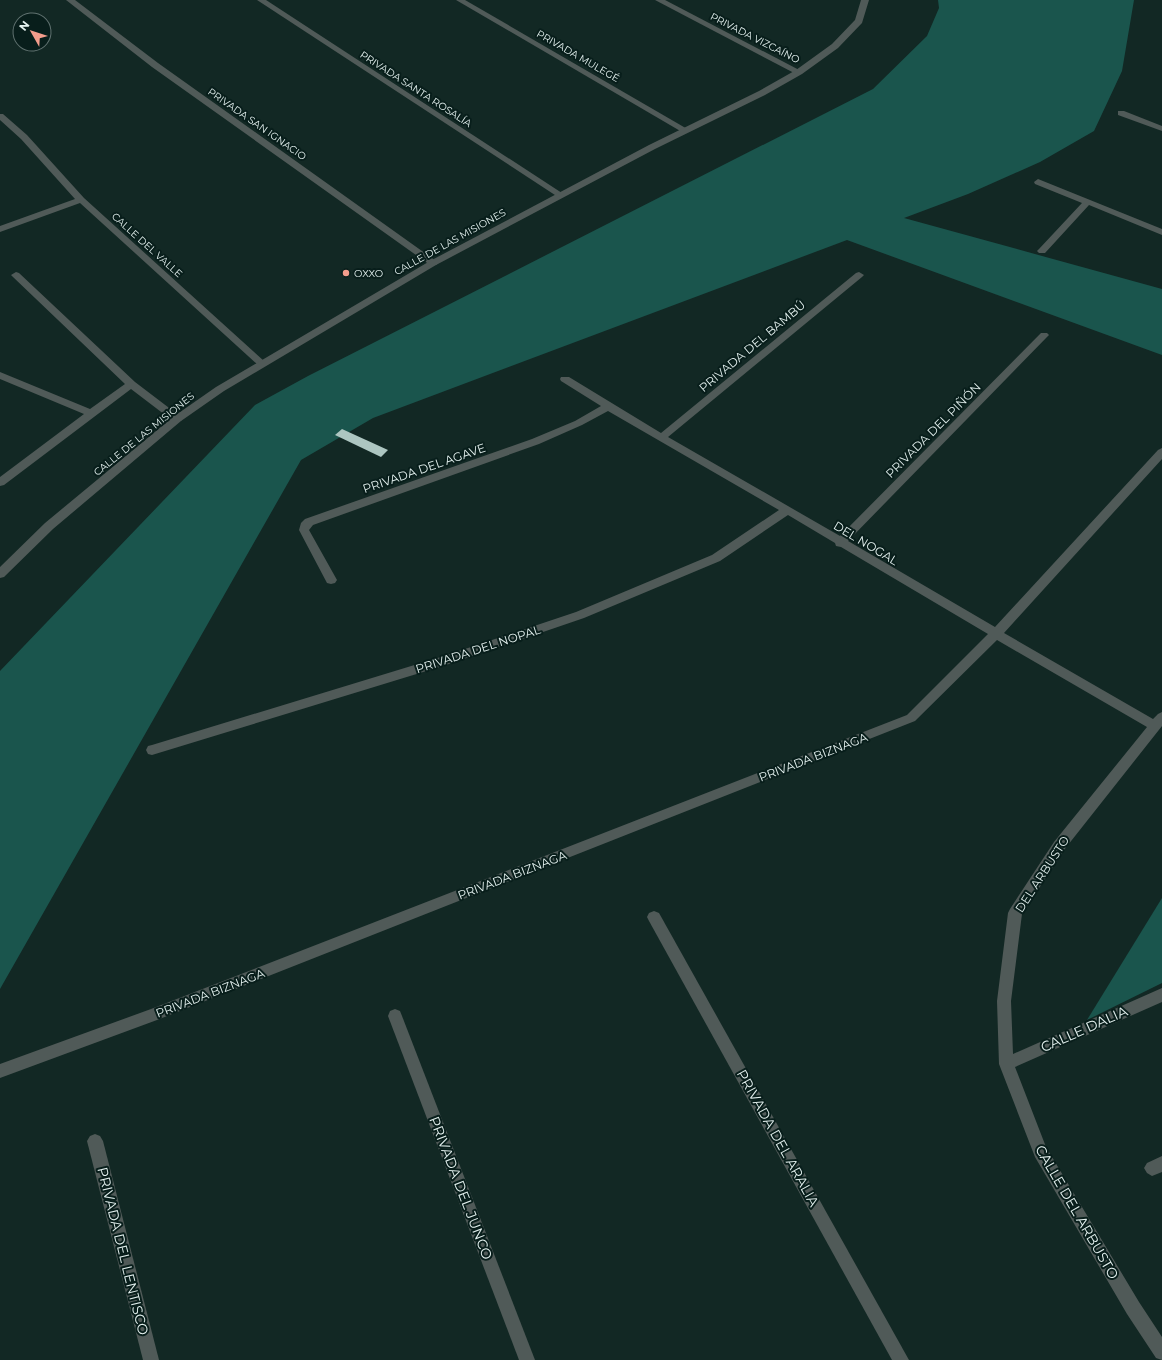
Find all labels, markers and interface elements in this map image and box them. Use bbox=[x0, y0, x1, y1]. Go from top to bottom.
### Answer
street label: PRIVADA VIZCAÍNO bbox=[708, 10, 802, 66]
north arrow bbox=[12, 12, 52, 52]
text: N bbox=[16, 18, 32, 34]
street label: PRIVADA MULEGÉ bbox=[534, 27, 622, 85]
street label: PRIVADA SANTA ROSALÍA bbox=[358, 48, 475, 130]
street label: PRIVADA SAN IGNACIO bbox=[205, 85, 309, 163]
street label: CALLE DE LAS MISIONES bbox=[392, 206, 508, 278]
street label: CALLE DEL VALLE bbox=[109, 210, 185, 280]
place label: OXXO bbox=[354, 267, 383, 280]
marker: OXXO bbox=[341, 268, 351, 278]
street label: PRIVADA DEL BAMBÚ bbox=[696, 297, 808, 395]
street label: PRIVADA DEL PIÑÓN bbox=[882, 379, 984, 481]
street label: CALLE DE LAS MISIONES bbox=[91, 389, 197, 479]
street label: PRIVADA DEL AGAVE bbox=[361, 440, 487, 496]
street label: DEL NOGAL bbox=[831, 518, 901, 568]
street label: PRIVADA DEL NOPAL bbox=[414, 622, 542, 676]
street label: PRIVADA BIZNAGA bbox=[756, 729, 870, 785]
street label: DEL ARBUSTO bbox=[1012, 833, 1072, 915]
street label: PRIVADA BIZNAGA bbox=[455, 847, 569, 903]
street label: PRIVADA BIZNAGA bbox=[153, 965, 267, 1021]
street label: CALLE DALIA bbox=[1038, 1001, 1131, 1056]
street label: PRIVADA DEL ARALIA bbox=[733, 1066, 824, 1211]
street label: PRIVADA DEL JUNCO bbox=[425, 1114, 497, 1262]
street label: CALLE DEL ARBUSTO bbox=[1031, 1142, 1123, 1283]
street label: PRIVADA DEL LENTISCO bbox=[93, 1165, 153, 1337]

